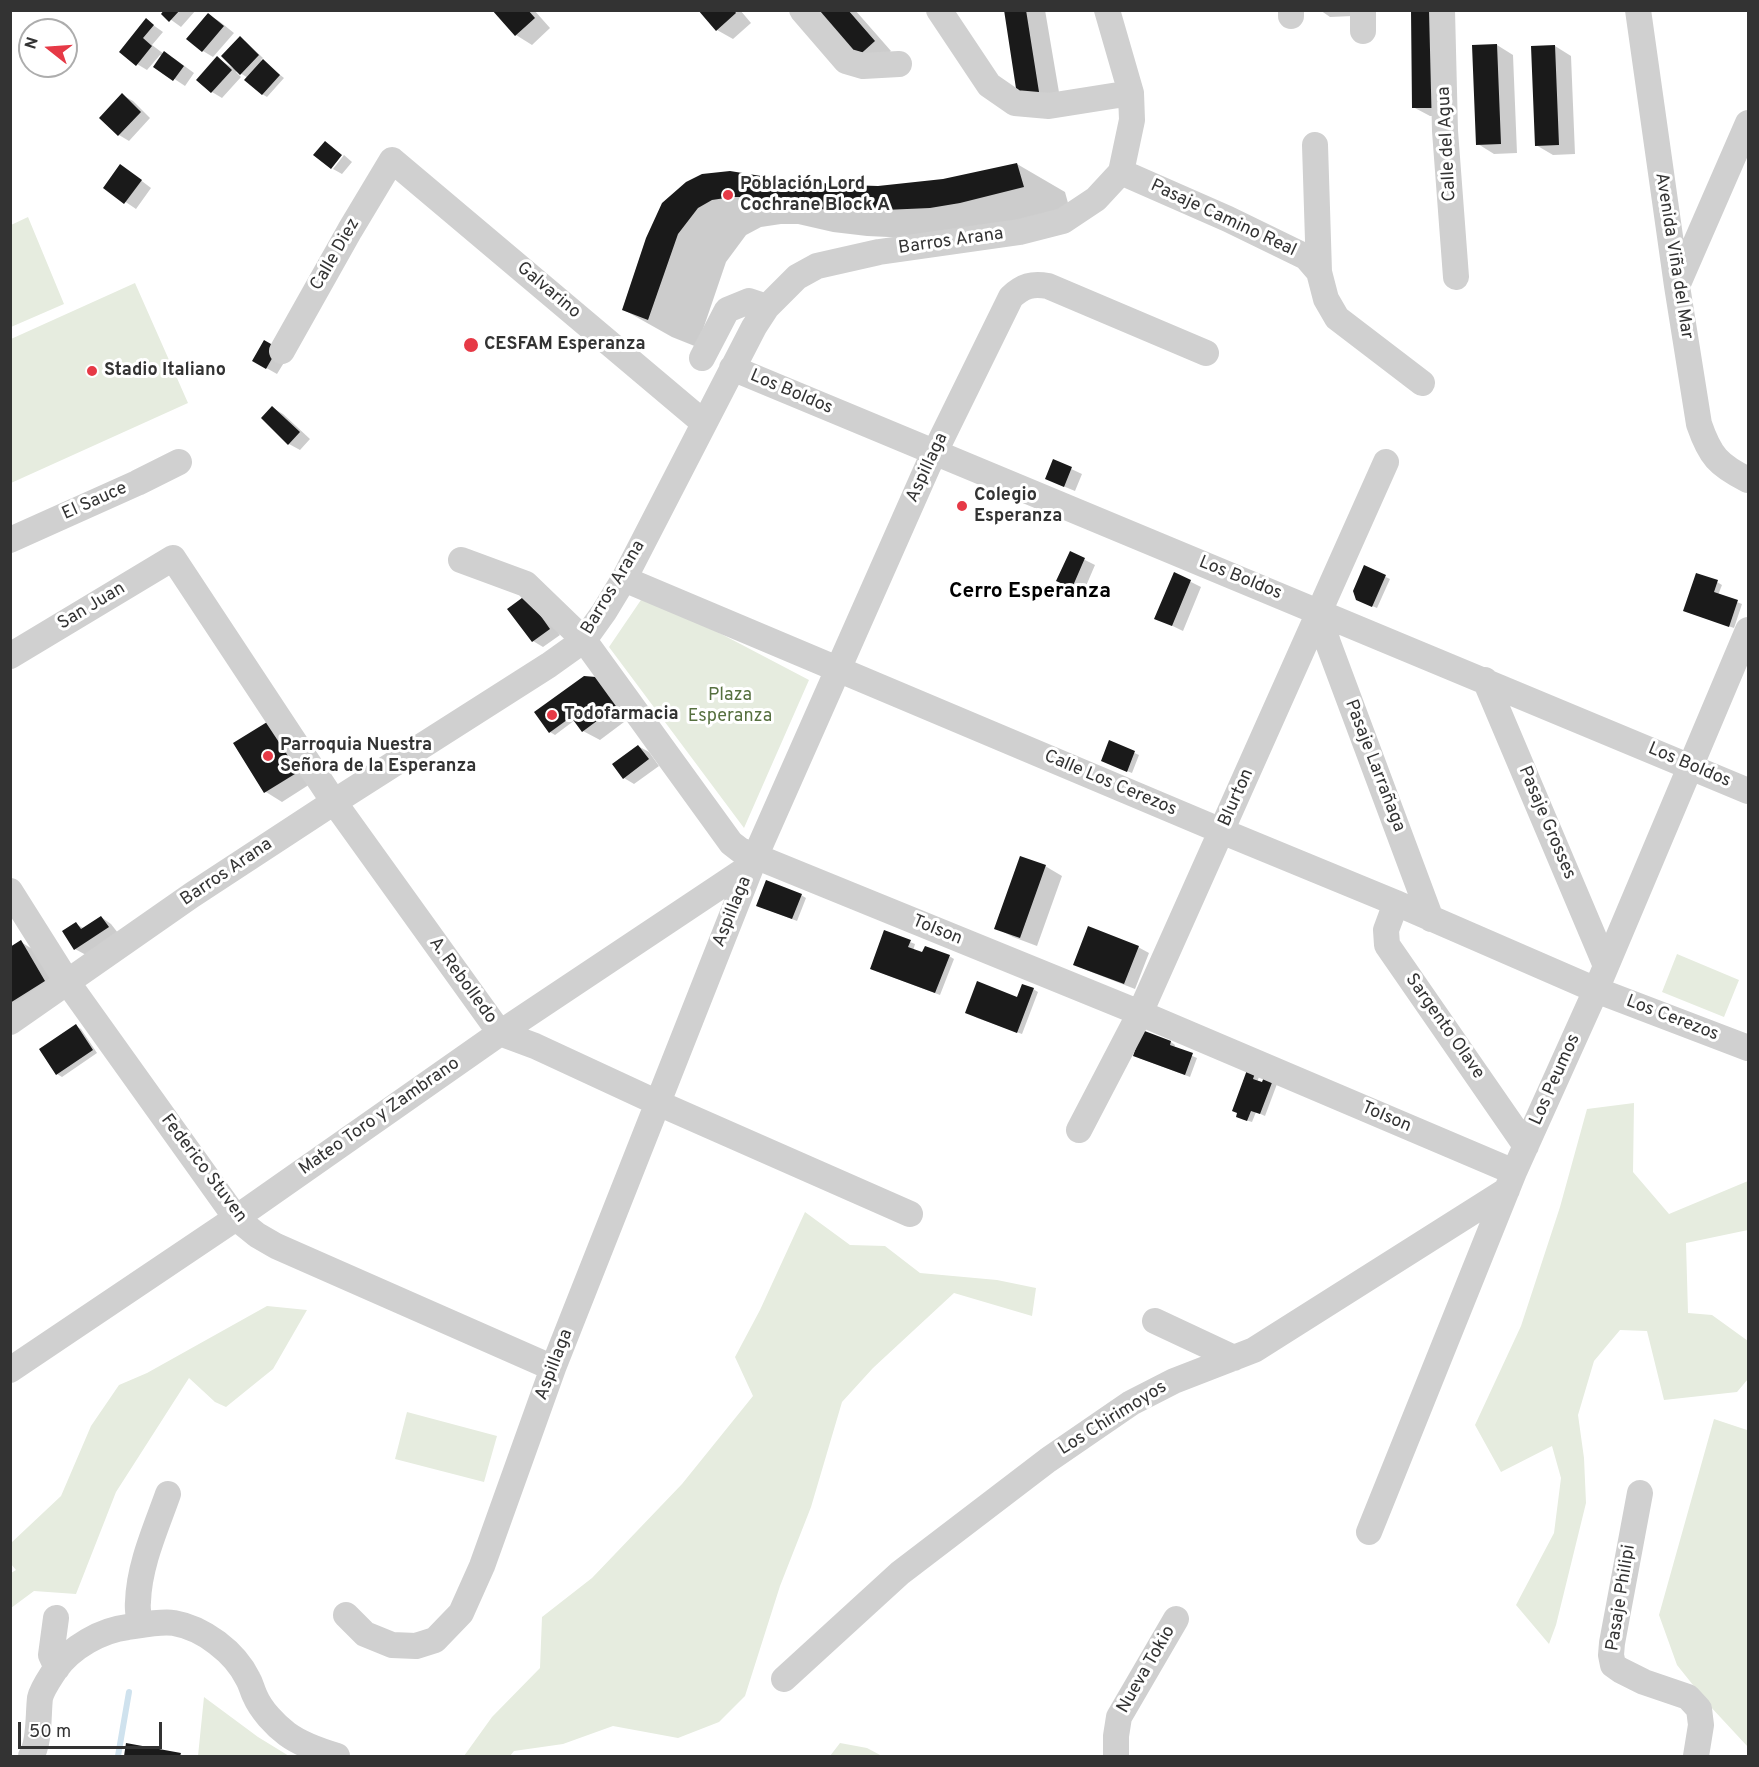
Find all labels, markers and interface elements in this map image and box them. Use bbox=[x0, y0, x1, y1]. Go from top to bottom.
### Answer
north arrow bbox=[18, 18, 78, 78]
text: N bbox=[21, 35, 44, 52]
street label: Calle del Agua bbox=[1434, 86, 1462, 202]
street label: Avenida Viña del Mar bbox=[1649, 171, 1697, 341]
place label: Población Lord Cochrane Block A bbox=[740, 174, 890, 216]
street label: Pasaje Camino Real bbox=[1147, 176, 1299, 262]
marker: Población Lord Cochrane Block A bbox=[721, 188, 735, 202]
street label: Calle Diez bbox=[307, 215, 365, 295]
street label: Barros Arana bbox=[897, 224, 1005, 260]
street label: Galvarino bbox=[512, 258, 584, 324]
place label: CESFAM Esperanza bbox=[484, 334, 646, 356]
marker: CESFAM Esperanza bbox=[462, 336, 480, 354]
place label: Stadio Italiano bbox=[104, 360, 226, 382]
marker: Stadio Italiano bbox=[85, 364, 99, 378]
street label: Los Boldos bbox=[746, 366, 836, 420]
street label: Aspillaga bbox=[903, 430, 953, 506]
street label: El Sauce bbox=[59, 478, 131, 526]
place label: Colegio Esperanza bbox=[974, 485, 1062, 528]
marker: Colegio Esperanza bbox=[955, 499, 969, 513]
street label: Barros Arana bbox=[577, 537, 651, 639]
street label: Los Boldos bbox=[1195, 553, 1285, 605]
street label: San Juan bbox=[54, 578, 130, 636]
district label: Cerro Esperanza bbox=[949, 580, 1111, 606]
park label: Plaza Esperanza bbox=[688, 685, 772, 728]
street label: Pasaje Larrañaga bbox=[1339, 697, 1409, 835]
place label: Todofarmacia bbox=[564, 704, 679, 726]
marker: Todofarmacia bbox=[545, 708, 559, 722]
place label: Parroquia Nuestra Señora de la Esperanza bbox=[280, 735, 476, 777]
street label: Los Boldos bbox=[1644, 739, 1734, 793]
street label: Calle Los Cerezos bbox=[1040, 746, 1180, 822]
marker: Parroquia Nuestra Señora de la Esperanza bbox=[261, 749, 275, 763]
street label: Pasaje Grosses bbox=[1512, 763, 1580, 883]
street label: Blurton bbox=[1215, 766, 1259, 830]
street label: Barros Arana bbox=[177, 834, 277, 912]
street label: Aspillaga bbox=[709, 874, 757, 950]
street label: Tolson bbox=[909, 911, 965, 951]
street label: A. Rebolledo bbox=[423, 933, 501, 1029]
street label: Sargento Olave bbox=[1400, 970, 1488, 1084]
street label: Los Cerezos bbox=[1623, 991, 1721, 1047]
street label: Los Peumos bbox=[1526, 1031, 1586, 1129]
street label: Mateo Toro y Zambrano bbox=[296, 1053, 464, 1181]
street label: Tolson bbox=[1358, 1098, 1414, 1138]
street label: Federico Stuven bbox=[155, 1111, 251, 1227]
street label: Aspillaga bbox=[532, 1326, 578, 1404]
street label: Los Chirimoyos bbox=[1055, 1377, 1171, 1461]
street label: Pasaje Philipi bbox=[1603, 1543, 1641, 1653]
street label: Nueva Tokio bbox=[1113, 1622, 1181, 1718]
scale bar bbox=[21, 1710, 165, 1748]
text: 50 m bbox=[29, 1721, 71, 1744]

